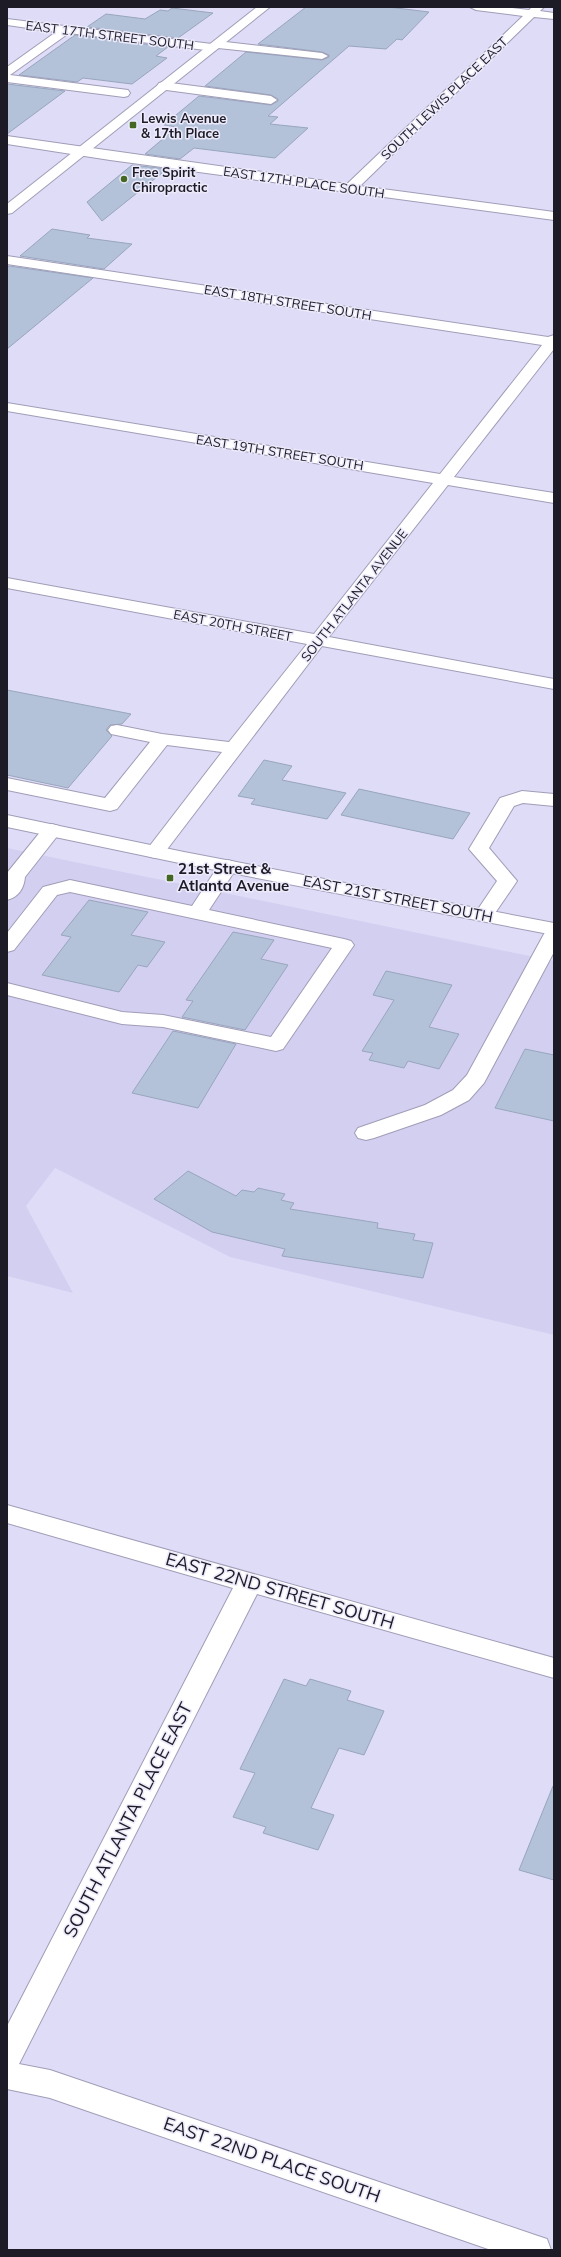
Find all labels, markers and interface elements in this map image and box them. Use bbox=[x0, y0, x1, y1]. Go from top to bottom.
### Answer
street label: EAST 17TH STREET SOUTH bbox=[25, 17, 195, 53]
street label: SOUTH LEWIS PLACE EAST bbox=[377, 33, 511, 163]
place label: Lewis Avenue & 17th Place bbox=[141, 110, 226, 141]
marker: Lewis Avenue & 17th Place bbox=[128, 120, 138, 130]
street label: EAST 17TH PLACE SOUTH bbox=[222, 163, 386, 201]
place label: Free Spirit Chiropractic bbox=[132, 164, 208, 195]
marker: Free Spirit Chiropractic bbox=[119, 174, 129, 184]
street label: EAST 18TH STREET SOUTH bbox=[203, 281, 373, 323]
street label: EAST 19TH STREET SOUTH bbox=[195, 431, 365, 473]
street label: SOUTH ATLANTA AVENUE bbox=[297, 526, 411, 664]
street label: EAST 20TH STREET bbox=[172, 606, 294, 644]
place label: 21st Street & Atlanta Avenue bbox=[178, 859, 289, 895]
street label: EAST 21ST STREET SOUTH bbox=[301, 871, 495, 926]
marker: 21st Street & Atlanta Avenue bbox=[165, 873, 175, 883]
street label: EAST 22ND STREET SOUTH bbox=[163, 1547, 397, 1634]
street label: SOUTH ATLANTA PLACE EAST bbox=[58, 1698, 197, 1941]
street label: EAST 22ND PLACE SOUTH bbox=[161, 2112, 384, 2207]

